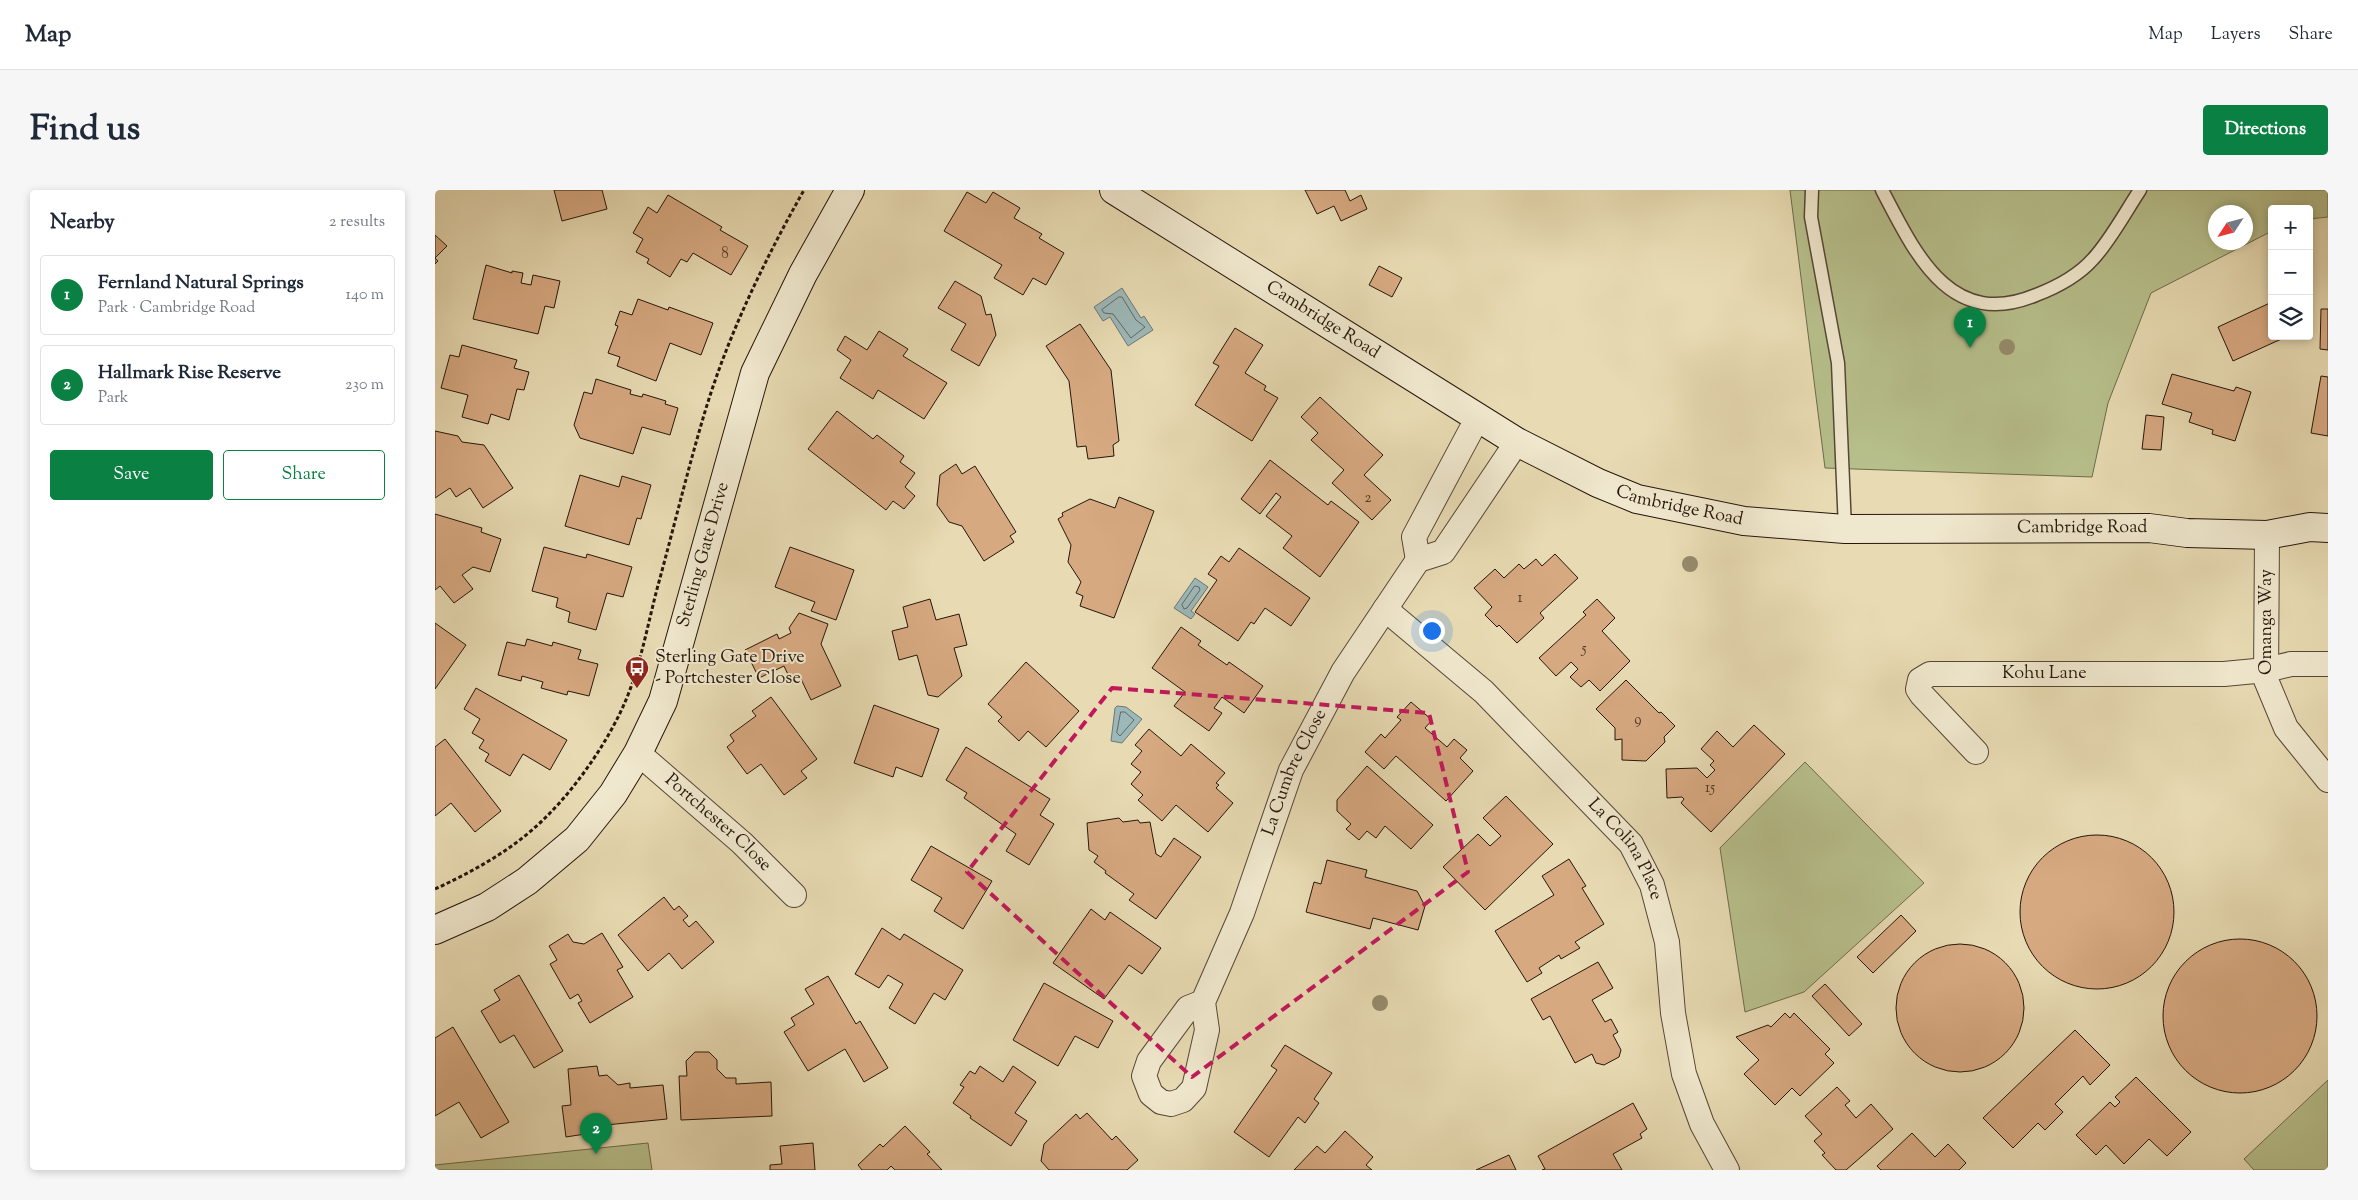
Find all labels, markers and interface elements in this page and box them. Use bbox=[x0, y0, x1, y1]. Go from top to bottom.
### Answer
text: Map bbox=[25, 18, 71, 52]
text: Map bbox=[2148, 22, 2183, 48]
text: Layers bbox=[2211, 22, 2261, 48]
text: Share bbox=[2289, 22, 2333, 48]
text: Find us bbox=[30, 105, 140, 156]
button: Directions bbox=[2203, 105, 2328, 155]
north arrow bbox=[2208, 205, 2253, 250]
map controls bbox=[2268, 205, 2313, 340]
button: + bbox=[2268, 205, 2313, 250]
text: Nearby bbox=[50, 208, 115, 238]
text: 2 results bbox=[329, 211, 385, 234]
house number: 8 bbox=[721, 244, 729, 265]
button: − bbox=[2268, 250, 2313, 295]
text: Fernland Natural Springs bbox=[98, 270, 304, 297]
street label: Cambridge Road bbox=[1260, 275, 1385, 366]
text: 1 bbox=[64, 284, 70, 307]
text: 140 m bbox=[346, 284, 384, 307]
button: layers bbox=[2268, 295, 2313, 340]
text: Park · Cambridge Road bbox=[98, 297, 255, 320]
pin: 1 bbox=[1954, 307, 1986, 348]
text: Hallmark Rise Reserve bbox=[98, 360, 281, 387]
text: 2 bbox=[63, 374, 71, 397]
text: 230 m bbox=[345, 374, 384, 397]
text: Park bbox=[98, 387, 129, 410]
button: Save bbox=[50, 450, 213, 500]
button: Share bbox=[223, 450, 385, 500]
street label: Cambridge Road bbox=[1611, 478, 1745, 533]
street label: Sterling Gate Drive bbox=[671, 479, 737, 630]
house number: 2 bbox=[1364, 488, 1372, 509]
street label: Cambridge Road bbox=[2017, 515, 2147, 541]
street label: Omanga Way bbox=[2254, 569, 2280, 675]
house number: 1 bbox=[1517, 588, 1523, 609]
your location bbox=[1419, 618, 1445, 644]
house number: 5 bbox=[1580, 639, 1587, 660]
place label: Sterling Gate Drive - Portchester Close bbox=[655, 645, 805, 692]
bus stop icon: Sterling Gate Drive - Portchester Close bbox=[624, 655, 650, 689]
street label: Kohu Lane bbox=[2002, 661, 2087, 687]
street label: La Cumbre Close bbox=[1256, 705, 1334, 840]
house number: 9 bbox=[1634, 710, 1642, 731]
street label: Portchester Close bbox=[658, 768, 777, 878]
house number: 15 bbox=[1705, 778, 1715, 799]
street label: La Colina Place bbox=[1581, 793, 1668, 903]
pin: 2 bbox=[580, 1113, 612, 1154]

